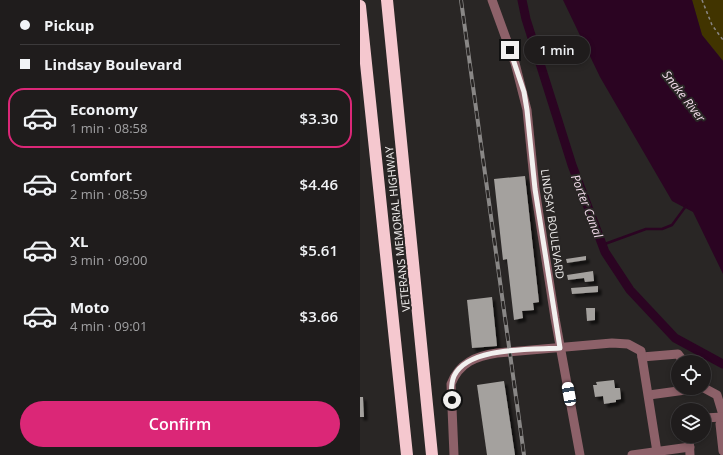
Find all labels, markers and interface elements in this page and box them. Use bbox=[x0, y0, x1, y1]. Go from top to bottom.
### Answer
text: Pickup bbox=[44, 15, 94, 35]
callout: 1 min bbox=[524, 36, 590, 64]
route end bbox=[501, 41, 519, 59]
text: 1 min bbox=[539, 41, 575, 59]
text: Lindsay Boulevard bbox=[44, 54, 182, 74]
water label: Snake River bbox=[659, 67, 710, 126]
text: Economy bbox=[70, 99, 138, 119]
icon: car bbox=[22, 100, 58, 136]
text: $3.30 bbox=[300, 108, 338, 128]
text: 1 min · 08:58 bbox=[70, 119, 147, 137]
street label: VETERANS MEMORIAL HIGHWAY bbox=[381, 145, 413, 312]
text: Comfort bbox=[70, 165, 132, 185]
icon: car bbox=[22, 166, 58, 202]
street label: LINDSAY BOULEVARD bbox=[538, 168, 568, 280]
water label: Porter Canal bbox=[567, 172, 607, 241]
text: $4.46 bbox=[300, 174, 338, 194]
text: 2 min · 08:59 bbox=[70, 185, 147, 203]
text: XL bbox=[70, 231, 88, 251]
icon: car bbox=[22, 232, 58, 268]
text: $5.61 bbox=[300, 240, 338, 260]
text: 3 min · 09:00 bbox=[70, 251, 147, 269]
text: Moto bbox=[70, 297, 109, 317]
icon: car bbox=[22, 298, 58, 334]
text: $3.66 bbox=[300, 306, 338, 326]
text: 4 min · 09:01 bbox=[70, 317, 147, 335]
map controls bbox=[671, 355, 711, 443]
button: locate bbox=[671, 355, 711, 395]
car bbox=[561, 381, 577, 407]
route start bbox=[443, 391, 461, 409]
button: Confirm bbox=[20, 401, 340, 447]
button: layers bbox=[671, 403, 711, 443]

